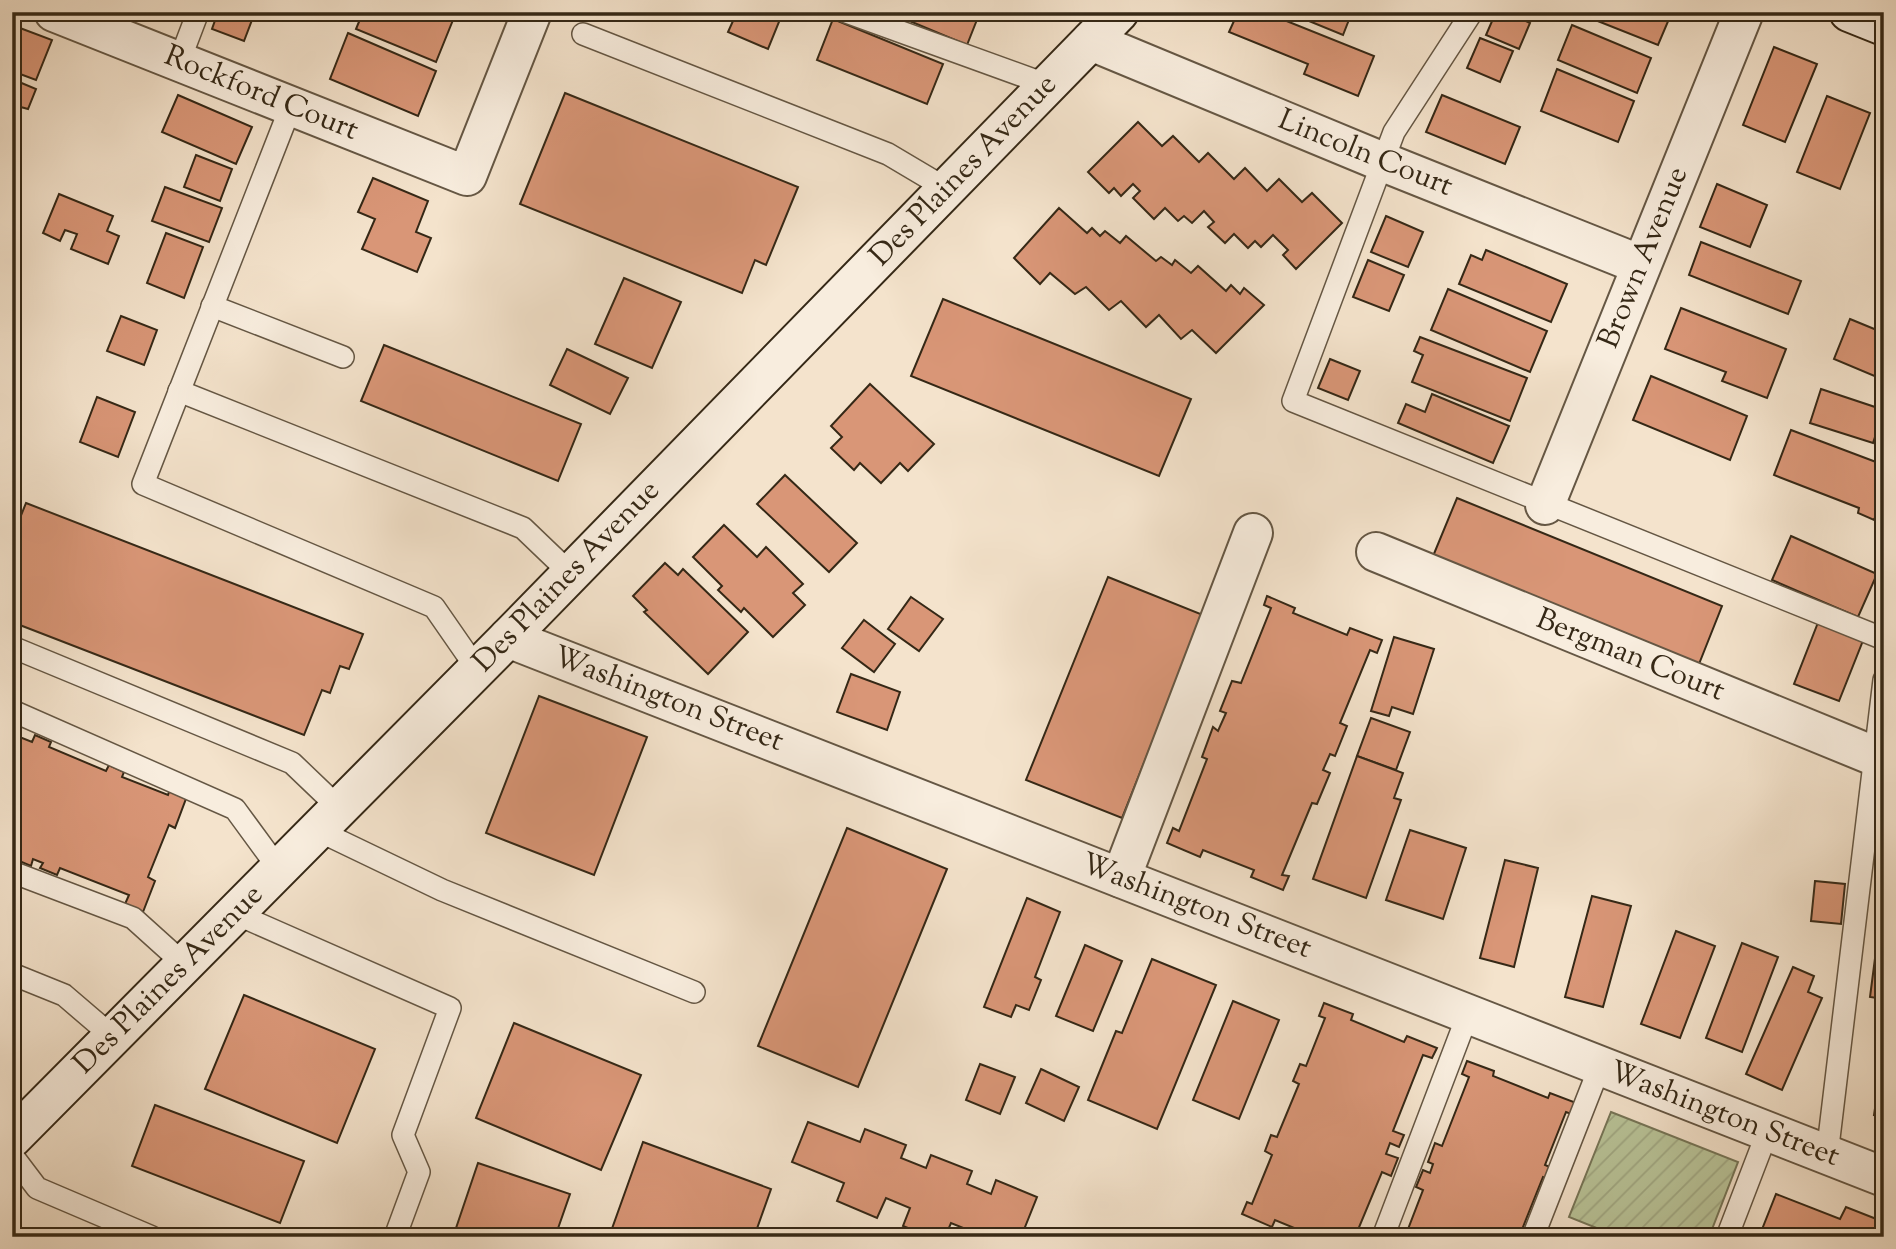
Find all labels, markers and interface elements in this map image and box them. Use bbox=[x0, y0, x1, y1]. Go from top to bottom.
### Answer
street label: Rockford Court bbox=[157, 35, 365, 153]
street label: Des Plaines Avenue bbox=[861, 65, 1067, 277]
street label: Lincoln Court bbox=[1271, 99, 1459, 209]
street label: Brown Avenue bbox=[1588, 161, 1700, 355]
street label: Des Plaines Avenue bbox=[464, 471, 670, 683]
street label: Bergman Court bbox=[1529, 599, 1731, 713]
street label: Washington Street bbox=[547, 636, 789, 764]
street label: Washington Street bbox=[1075, 843, 1317, 971]
street label: Des Plaines Avenue bbox=[64, 875, 274, 1085]
street label: Washington Street bbox=[1603, 1051, 1845, 1179]

